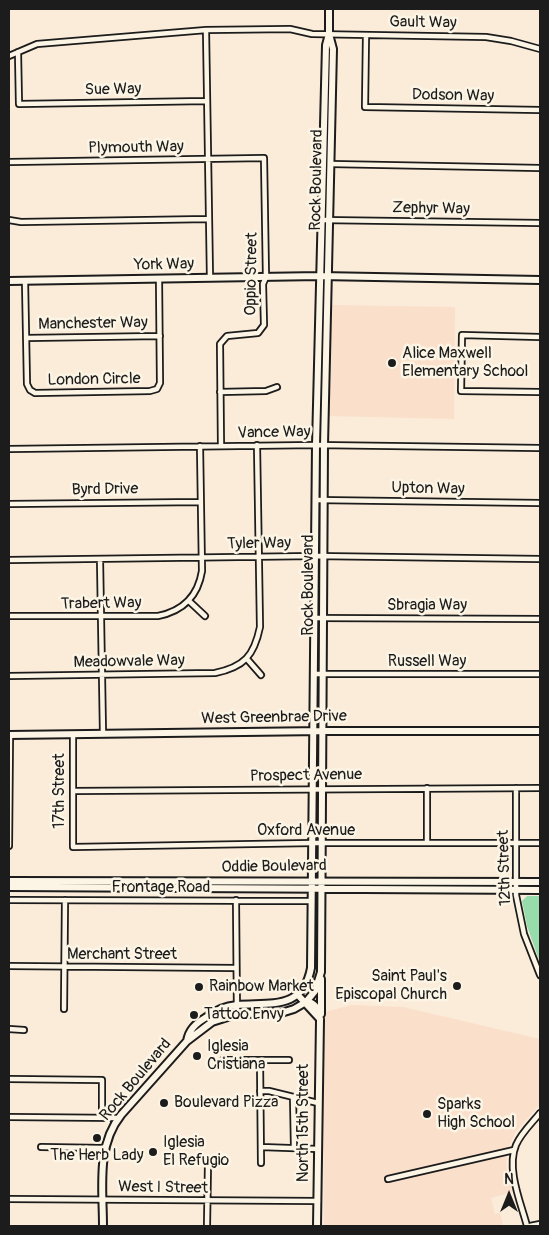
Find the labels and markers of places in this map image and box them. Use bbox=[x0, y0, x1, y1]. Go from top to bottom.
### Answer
place label: Alice Maxwell Elementary School bbox=[402, 344, 528, 382]
marker: Alice Maxwell Elementary School bbox=[386, 357, 398, 369]
place label: Saint Paul's Episcopal Church bbox=[335, 967, 447, 1005]
place label: Rainbow Market bbox=[209, 977, 314, 997]
marker: Saint Paul's Episcopal Church bbox=[451, 980, 463, 992]
marker: Rainbow Market bbox=[193, 981, 205, 993]
place label: Tattoo Envy bbox=[204, 1005, 284, 1025]
marker: Tattoo Envy bbox=[188, 1009, 200, 1021]
place label: Iglesia Cristiana bbox=[207, 1037, 265, 1075]
marker: Iglesia Cristiana bbox=[191, 1050, 203, 1062]
place label: Boulevard Pizza bbox=[174, 1093, 279, 1113]
place label: Sparks High School bbox=[437, 1095, 515, 1133]
marker: Boulevard Pizza bbox=[158, 1097, 170, 1109]
marker: Sparks High School bbox=[421, 1108, 433, 1120]
marker: The Herb Lady bbox=[91, 1132, 103, 1144]
place label: Iglesia El Refugio bbox=[163, 1133, 229, 1171]
place label: The Herb Lady bbox=[50, 1146, 144, 1166]
marker: Iglesia El Refugio bbox=[147, 1146, 159, 1158]

